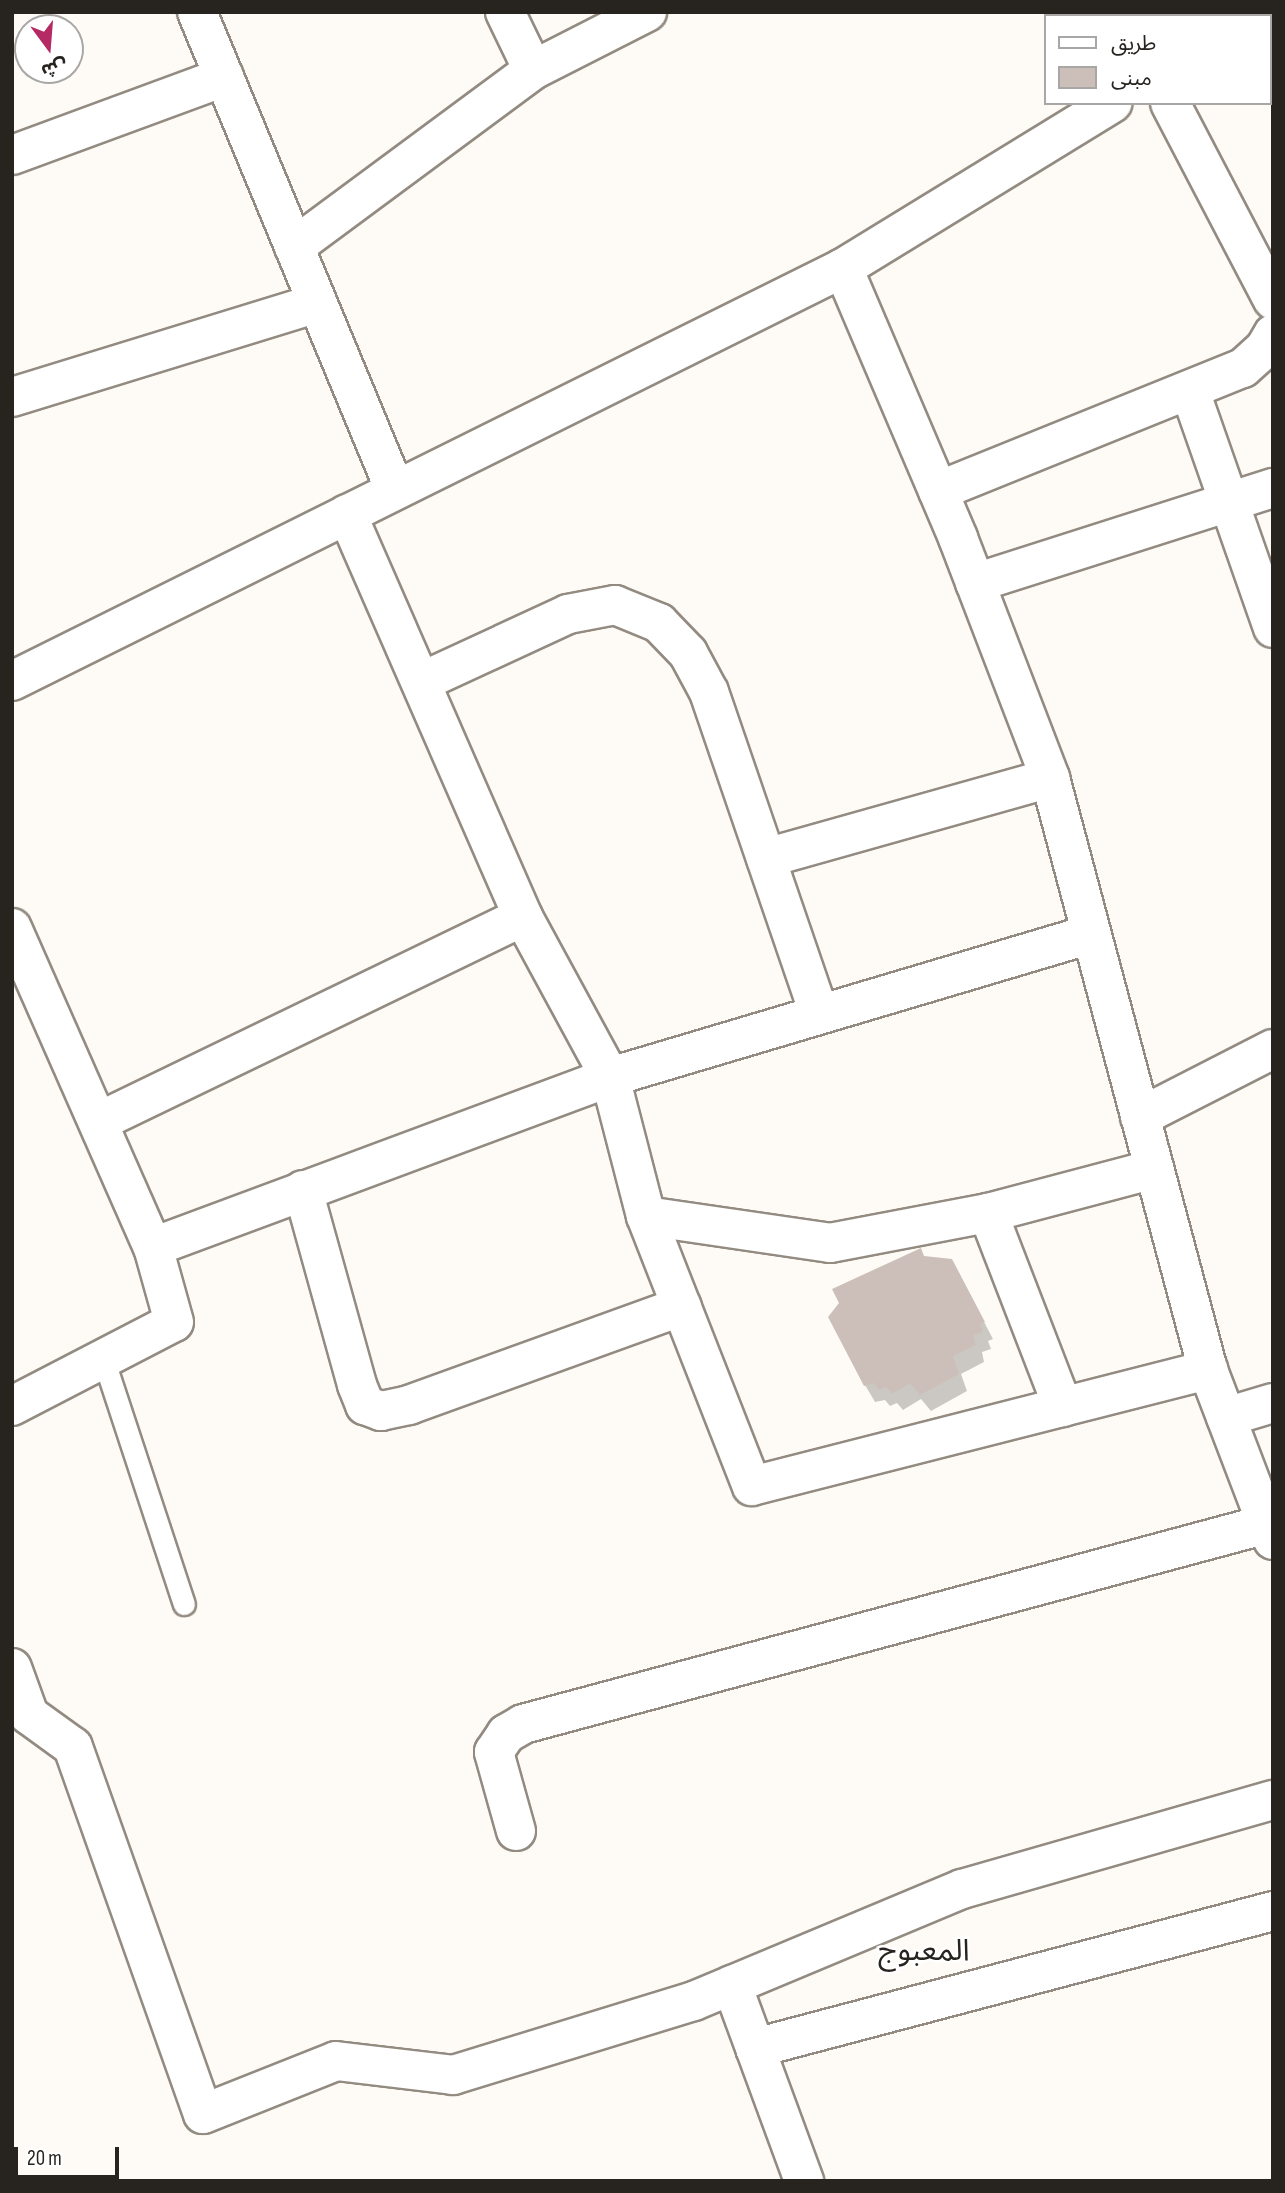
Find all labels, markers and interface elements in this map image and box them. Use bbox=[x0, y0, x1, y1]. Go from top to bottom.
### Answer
north arrow bbox=[14, 14, 84, 84]
legend bbox=[1044, 14, 1271, 105]
text: طريق bbox=[1111, 31, 1156, 56]
text: ش bbox=[39, 53, 70, 82]
text: مبنى bbox=[1111, 66, 1152, 91]
district label: المعبوج bbox=[878, 1933, 970, 1969]
scale bar bbox=[18, 2134, 122, 2178]
text: 20 m bbox=[27, 2146, 62, 2171]

